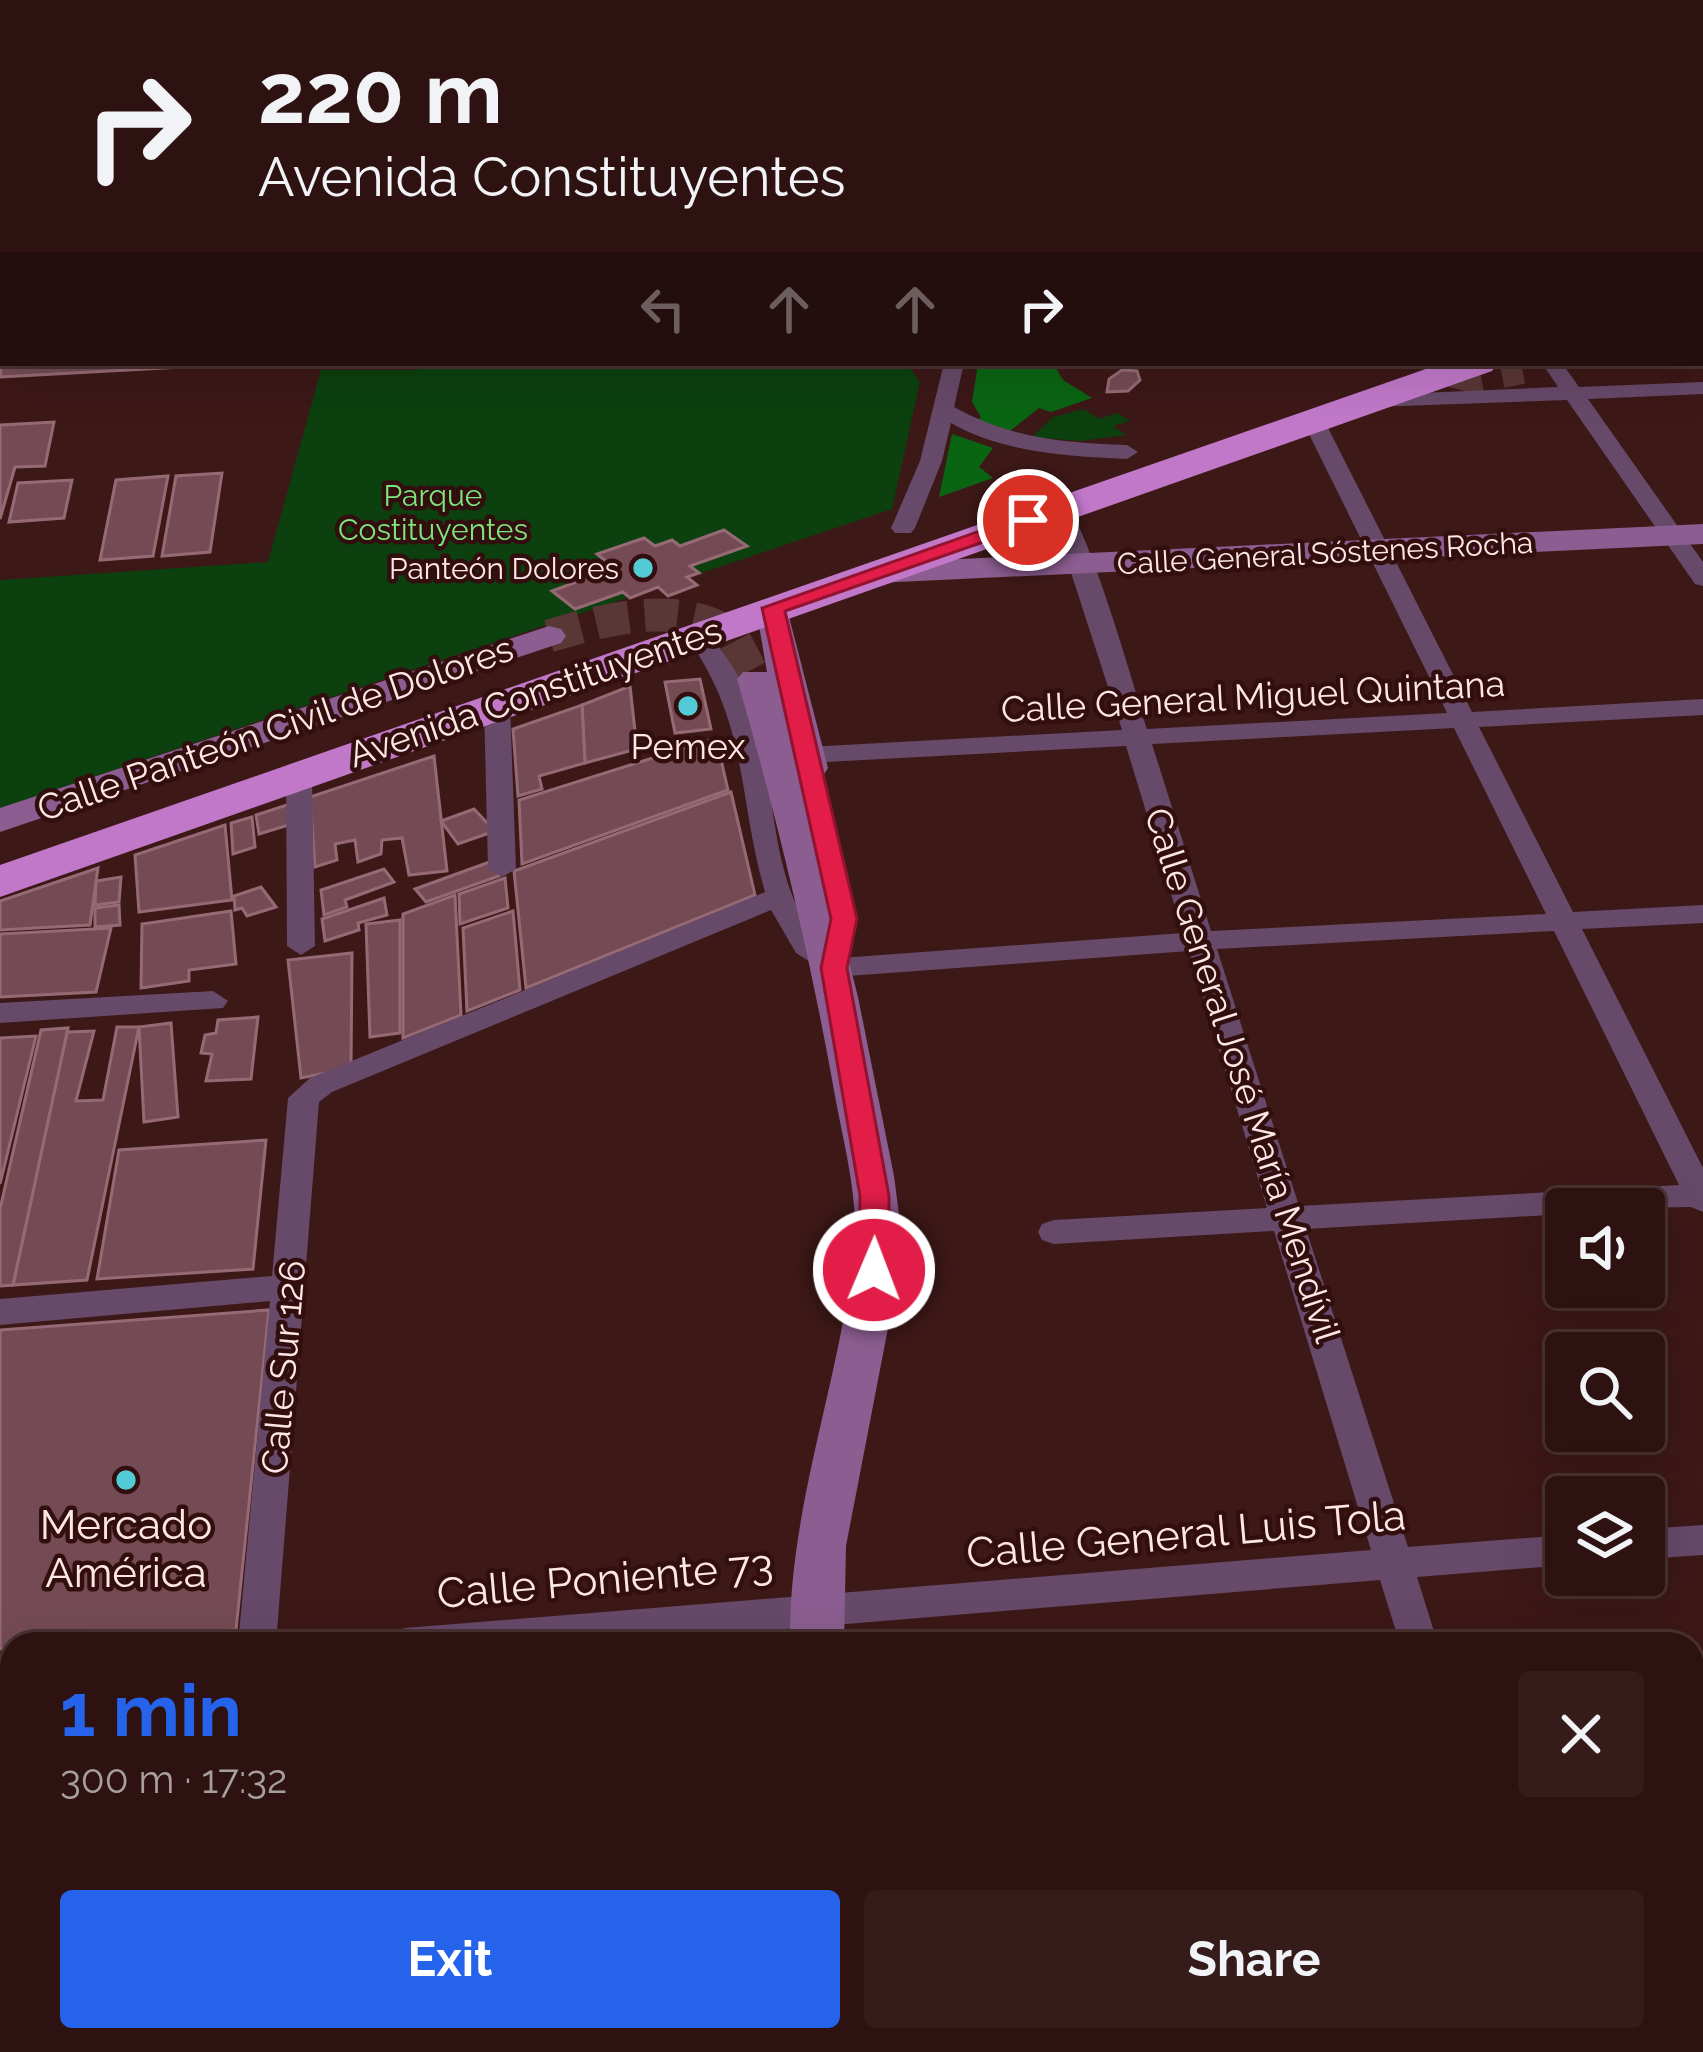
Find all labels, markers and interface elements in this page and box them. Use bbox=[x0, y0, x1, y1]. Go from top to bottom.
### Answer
text: 220 m bbox=[258, 44, 503, 143]
icon: right bbox=[60, 48, 216, 204]
text: Avenida Constituyentes bbox=[258, 145, 846, 209]
icon: left bbox=[630, 276, 696, 342]
icon: ahead bbox=[756, 276, 822, 342]
icon: ahead bbox=[882, 276, 948, 342]
icon: right bbox=[1008, 276, 1074, 342]
pin bbox=[977, 469, 1079, 571]
park label: Parque Costituyentes bbox=[338, 478, 528, 547]
icon: arrive bbox=[995, 487, 1061, 553]
street label: Calle General Sóstenes Rocha bbox=[1116, 525, 1534, 581]
place label: Panteón Dolores bbox=[389, 551, 619, 586]
marker: Panteón Dolores bbox=[630, 555, 656, 581]
street label: Avenida Constituyentes bbox=[343, 608, 727, 776]
street label: Calle Panteón Civil de Dolores bbox=[32, 627, 518, 829]
street label: Calle General Miguel Quintana bbox=[1000, 662, 1506, 730]
marker: Pemex bbox=[675, 693, 701, 719]
place label: Pemex bbox=[631, 725, 745, 767]
street label: Calle General José María Mendívil bbox=[1137, 803, 1349, 1348]
map controls bbox=[1545, 1188, 1665, 1596]
button: sound bbox=[1545, 1188, 1665, 1308]
position arrow bbox=[811, 1207, 937, 1333]
street label: Calle Sur 126 bbox=[253, 1258, 313, 1476]
button: search bbox=[1545, 1332, 1665, 1452]
marker: Mercado América bbox=[113, 1467, 139, 1493]
button: layers bbox=[1545, 1476, 1665, 1596]
street label: Calle General Luis Tola bbox=[964, 1490, 1408, 1578]
place label: Mercado América bbox=[40, 1500, 212, 1597]
street label: Calle Poniente 73 bbox=[435, 1540, 775, 1618]
text: 1 min bbox=[60, 1668, 242, 1753]
button: close bbox=[1518, 1671, 1644, 1797]
text: 300 m · 17:32 bbox=[60, 1756, 287, 1802]
button: Exit bbox=[60, 1890, 840, 2028]
button: Share bbox=[864, 1890, 1644, 2028]

